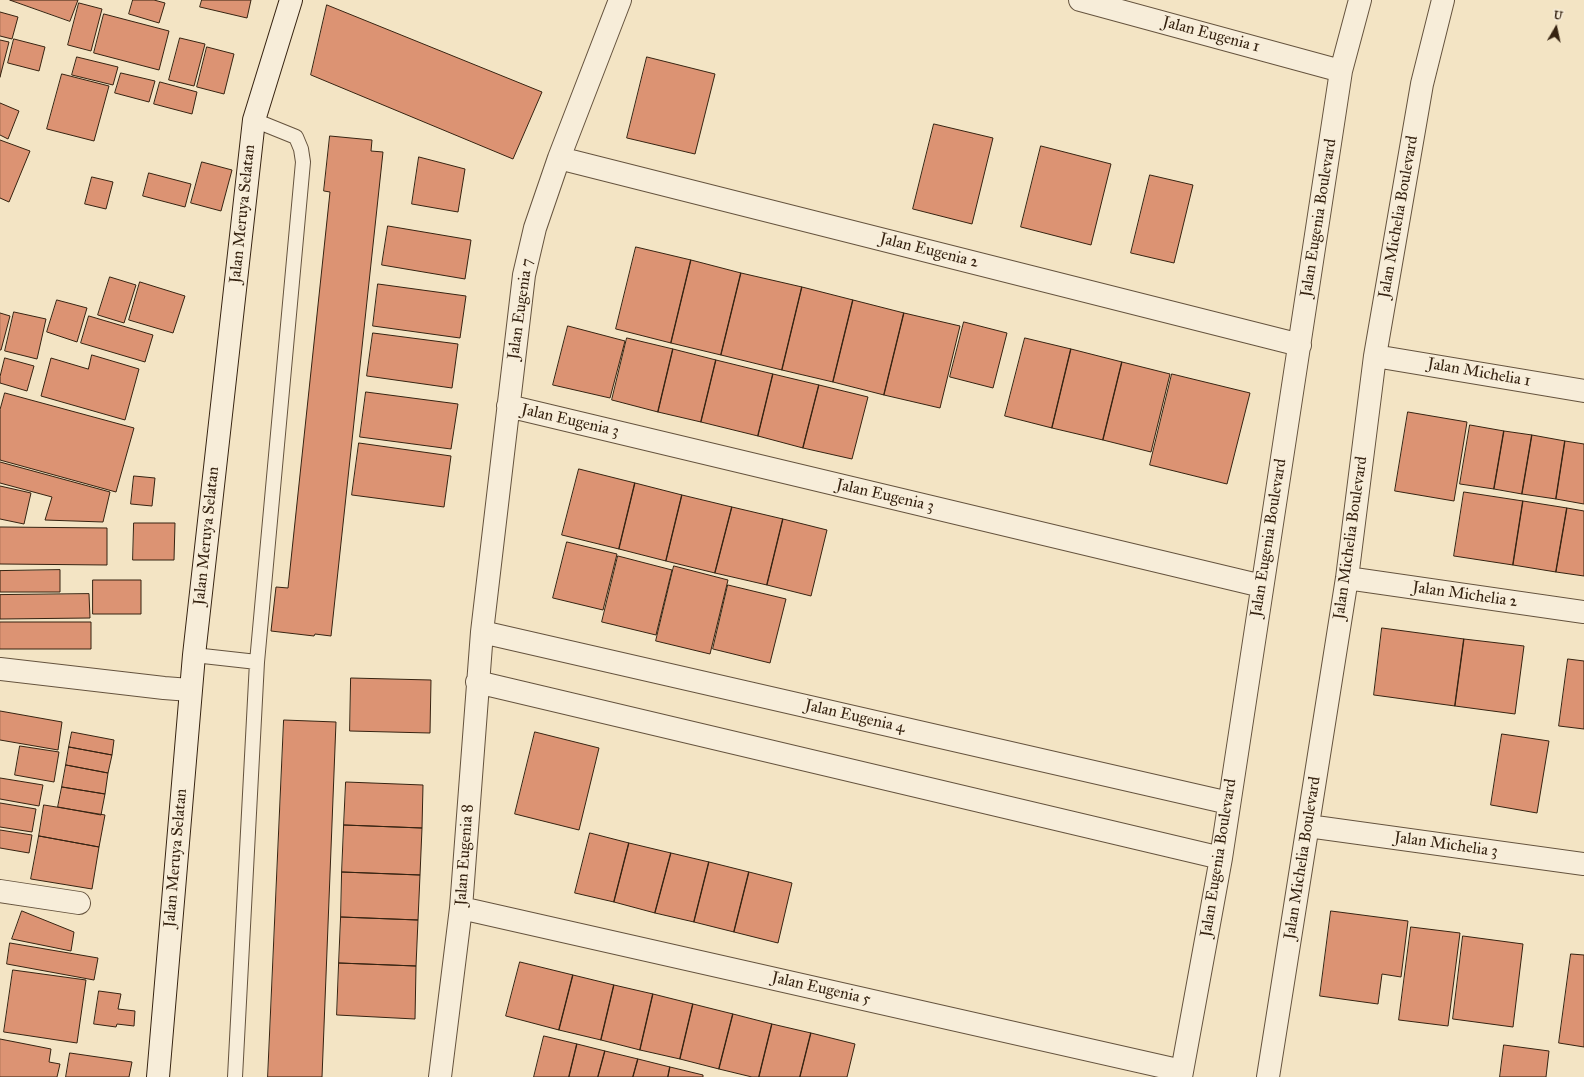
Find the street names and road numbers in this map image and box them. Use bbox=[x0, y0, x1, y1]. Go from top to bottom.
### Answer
street label: Jalan Eugenia 1 bbox=[1160, 13, 1262, 57]
street label: Jalan Michelia Boulevard bbox=[1375, 134, 1423, 300]
street label: Jalan Eugenia Boulevard bbox=[1297, 138, 1341, 298]
street label: Jalan Meruya Selatan bbox=[226, 144, 260, 284]
street label: Jalan Eugenia 2 bbox=[878, 229, 980, 273]
street label: Jalan Eugenia 7 bbox=[504, 257, 538, 361]
street label: Jalan Michelia 1 bbox=[1426, 354, 1532, 392]
street label: Jalan Eugenia 3 bbox=[519, 400, 621, 442]
street label: Jalan Michelia Boulevard bbox=[1330, 455, 1372, 621]
street label: Jalan Eugenia Boulevard bbox=[1247, 458, 1291, 618]
street label: Jalan Meruya Selatan bbox=[190, 466, 224, 606]
street label: Jalan Eugenia 3 bbox=[834, 475, 936, 517]
street label: Jalan Michelia 2 bbox=[1411, 578, 1519, 612]
street label: Jalan Eugenia 4 bbox=[803, 696, 907, 738]
street label: Jalan Michelia Boulevard bbox=[1281, 775, 1325, 941]
street label: Jalan Eugenia Boulevard bbox=[1197, 778, 1241, 938]
street label: Jalan Meruya Selatan bbox=[160, 788, 192, 928]
street label: Jalan Eugenia 8 bbox=[452, 804, 478, 906]
street label: Jalan Michelia 3 bbox=[1393, 828, 1499, 862]
street label: Jalan Eugenia 5 bbox=[770, 968, 872, 1010]

